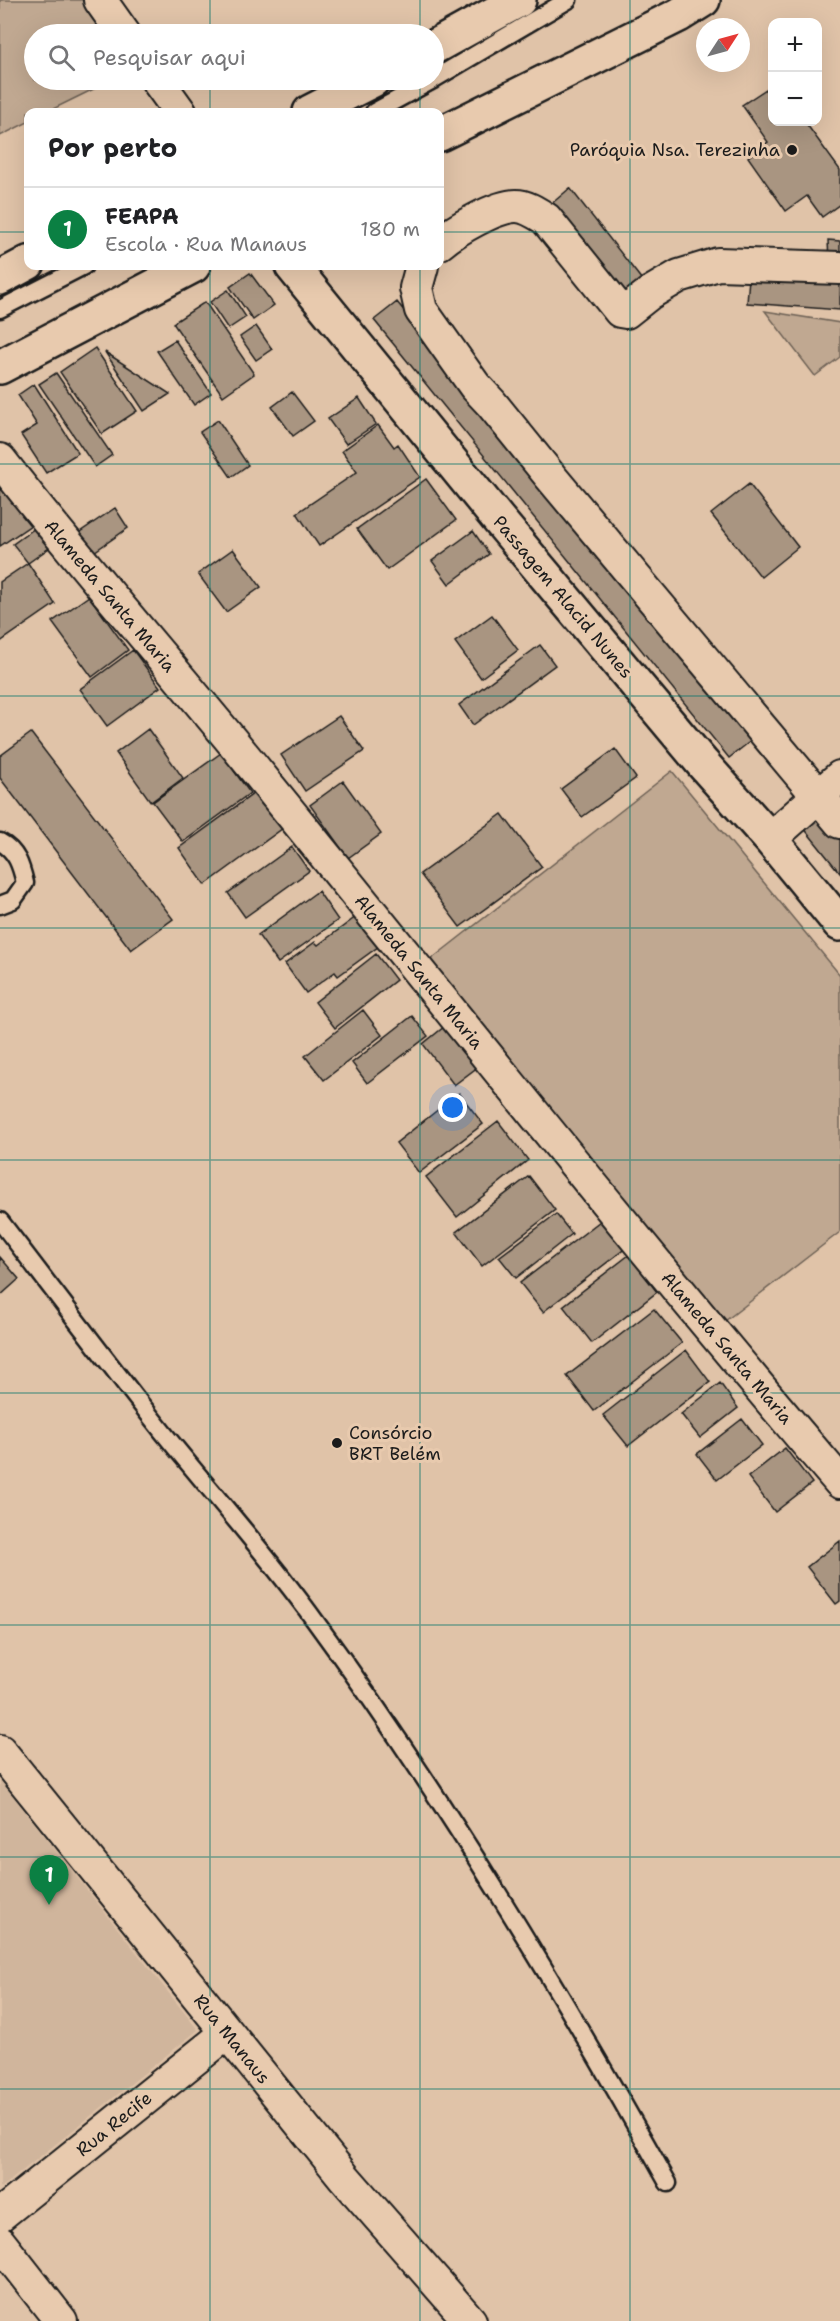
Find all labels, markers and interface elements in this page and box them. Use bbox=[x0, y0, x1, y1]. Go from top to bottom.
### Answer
north arrow bbox=[696, 18, 750, 72]
map controls bbox=[768, 18, 822, 126]
button: + bbox=[768, 18, 822, 72]
search box bbox=[24, 24, 444, 90]
icon: search bbox=[45, 41, 78, 74]
text: Pesquisar aqui bbox=[93, 43, 246, 72]
button: − bbox=[768, 72, 822, 126]
text: Por perto bbox=[48, 130, 177, 165]
place label: Paróquia Nsa. Terezinha bbox=[570, 138, 780, 162]
marker: Paróquia Nsa. Terezinha bbox=[785, 143, 799, 157]
text: FEAPA bbox=[105, 202, 179, 231]
text: 1 bbox=[63, 216, 72, 242]
text: 180 m bbox=[360, 216, 420, 242]
text: Escola · Rua Manaus bbox=[105, 231, 307, 257]
street label: Passagem Alacid Nunes bbox=[488, 511, 638, 683]
street label: Alameda Santa Maria bbox=[39, 515, 181, 677]
street label: Alameda Santa Maria bbox=[349, 890, 489, 1054]
your location bbox=[438, 1093, 467, 1122]
street label: Alameda Santa Maria bbox=[656, 1267, 798, 1429]
place label: Consórcio BRT Belém bbox=[349, 1421, 441, 1466]
marker: Consórcio BRT Belém bbox=[330, 1436, 344, 1450]
pin: 1 bbox=[29, 1856, 68, 1905]
street label: Rua Manaus bbox=[188, 1989, 276, 2089]
street label: Rua Recife bbox=[71, 2086, 157, 2162]

